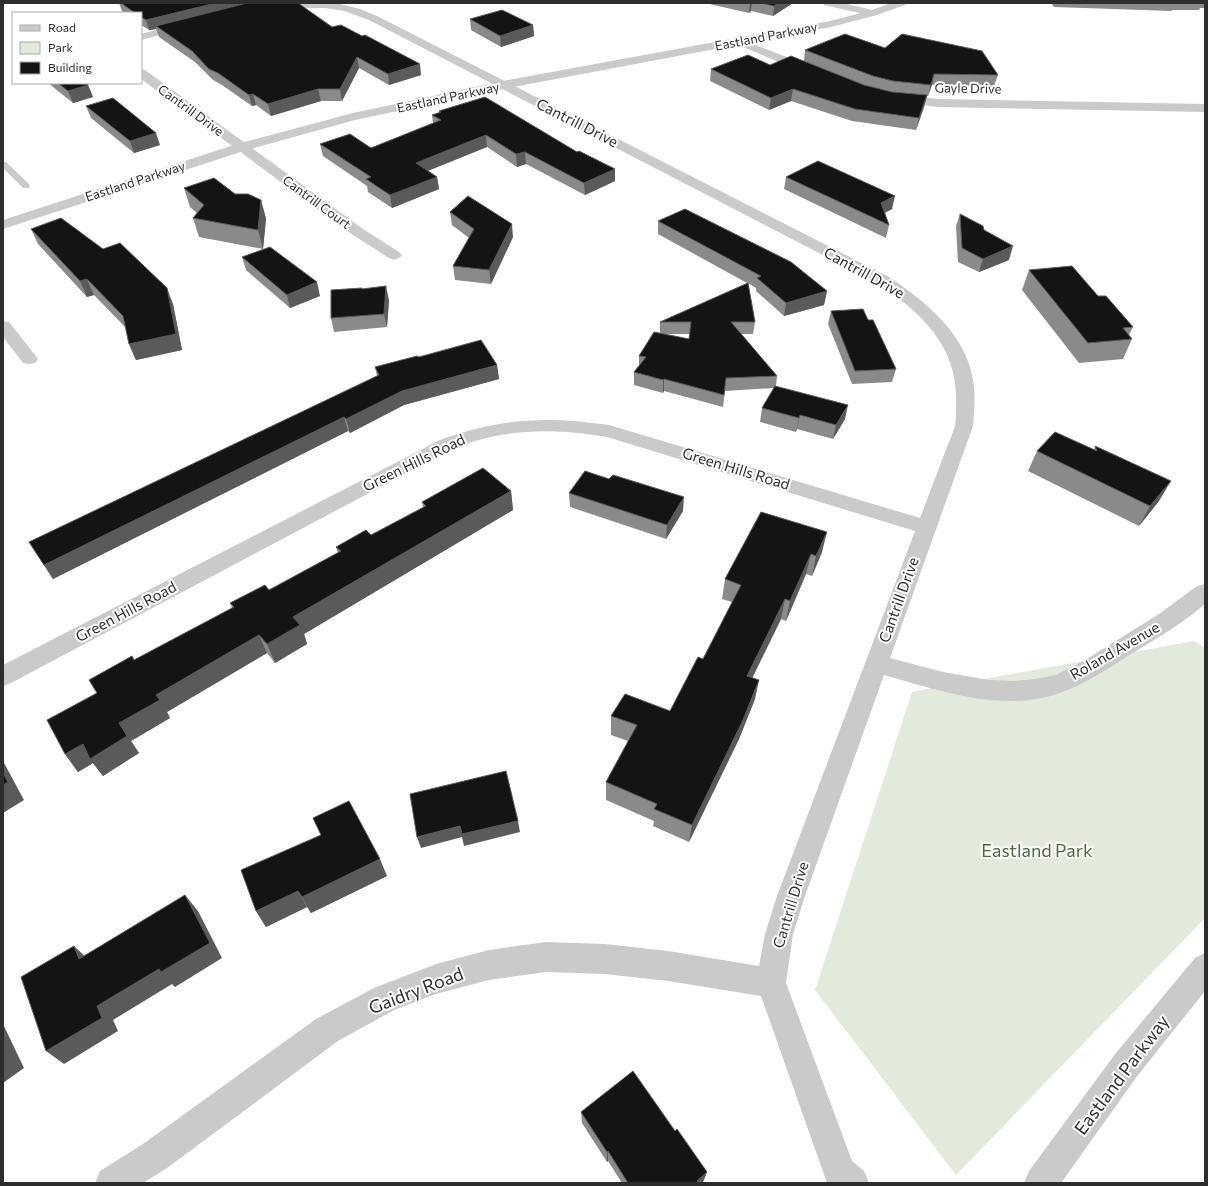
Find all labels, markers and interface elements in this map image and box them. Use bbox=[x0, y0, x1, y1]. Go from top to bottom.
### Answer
legend bbox=[12, 12, 142, 84]
street label: Eastland Parkway bbox=[713, 18, 819, 54]
text: Road bbox=[48, 20, 76, 34]
text: Park bbox=[48, 40, 74, 54]
text: Building bbox=[48, 60, 92, 74]
street label: Eastland Parkway bbox=[395, 78, 501, 116]
street label: Gayle Drive bbox=[934, 79, 1002, 97]
street label: Cantrill Drive bbox=[155, 81, 227, 139]
street label: Cantrill Drive bbox=[534, 94, 621, 150]
street label: Eastland Parkway bbox=[83, 157, 187, 205]
street label: Cantrill Court bbox=[280, 172, 354, 232]
street label: Cantrill Drive bbox=[821, 243, 908, 302]
street label: Green Hills Road bbox=[360, 430, 468, 495]
street label: Green Hills Road bbox=[680, 443, 792, 493]
street label: Cantrill Drive bbox=[874, 554, 922, 645]
street label: Green Hills Road bbox=[72, 577, 179, 645]
street label: Roland Avenue bbox=[1067, 617, 1163, 683]
park label: Eastland Park bbox=[981, 839, 1093, 861]
street label: Cantrill Drive bbox=[768, 859, 812, 950]
street label: Gaidry Road bbox=[365, 962, 466, 1018]
street label: Eastland Parkway bbox=[1069, 1010, 1173, 1139]

